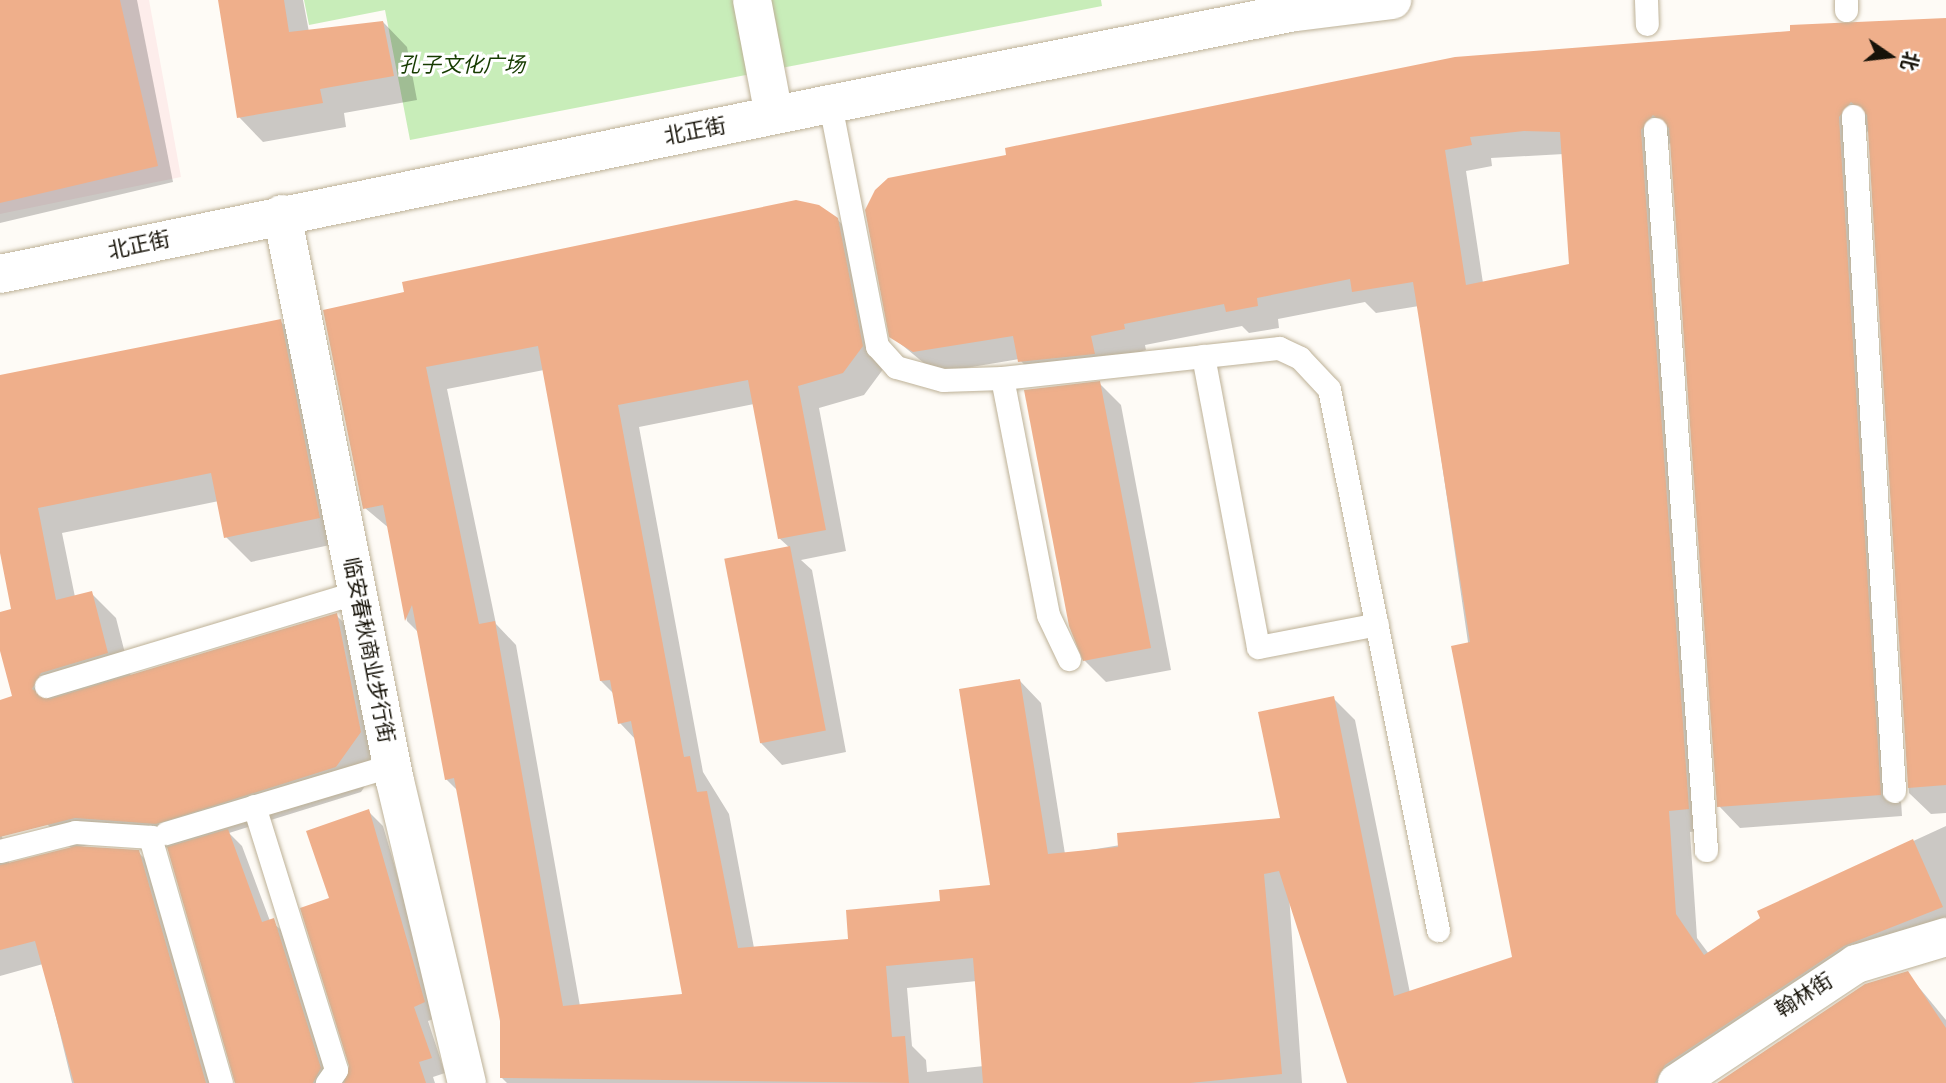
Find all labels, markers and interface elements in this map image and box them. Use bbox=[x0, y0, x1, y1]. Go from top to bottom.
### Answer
north arrow bbox=[1855, 21, 1925, 91]
text: 北 bbox=[1896, 49, 1924, 73]
park label: 孔子文化广场 bbox=[399, 52, 525, 78]
street label: 北正街 bbox=[662, 113, 728, 149]
street label: 北正街 bbox=[106, 226, 172, 264]
street label: 临安春秋商业步行街 bbox=[339, 555, 399, 745]
street label: 翰林街 bbox=[1771, 968, 1837, 1022]

